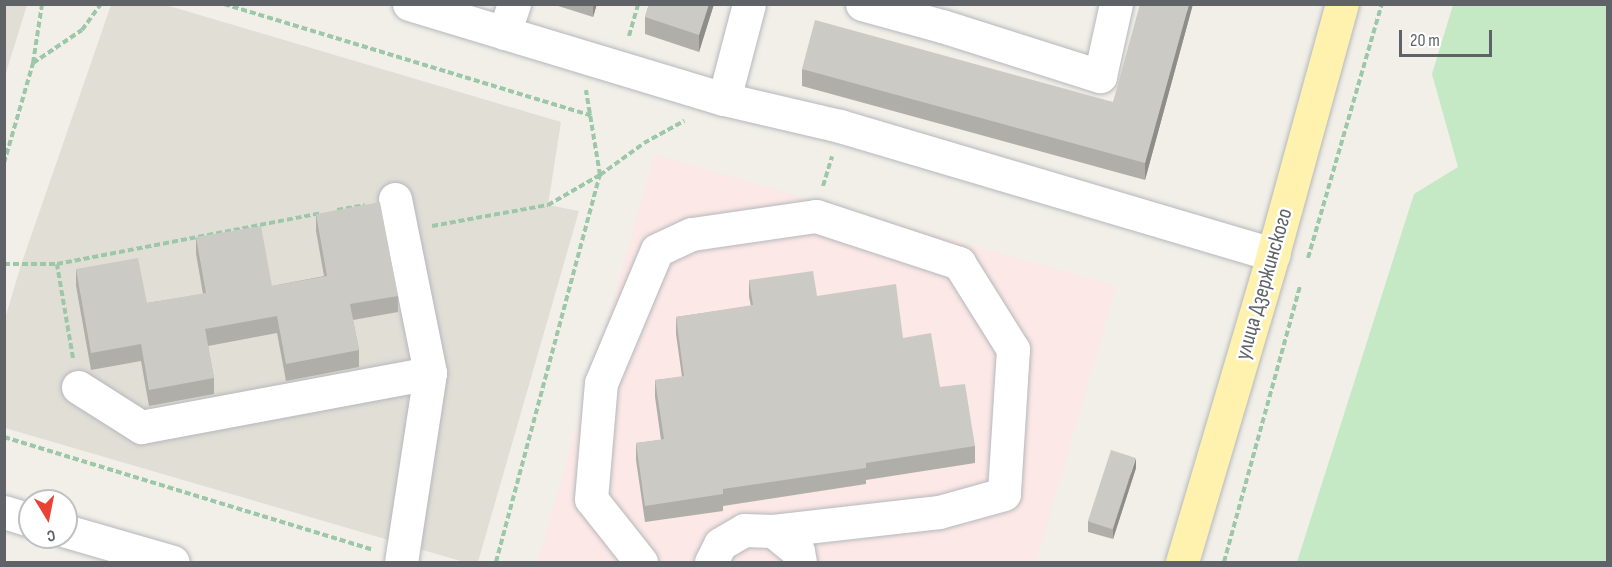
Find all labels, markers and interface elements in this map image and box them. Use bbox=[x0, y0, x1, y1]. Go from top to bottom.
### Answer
scale bar bbox=[1402, 18, 1495, 56]
text: 20 m bbox=[1410, 30, 1440, 51]
street label: улица Дзержинского bbox=[1230, 205, 1298, 363]
north arrow bbox=[18, 489, 78, 549]
text: С bbox=[45, 525, 57, 545]

